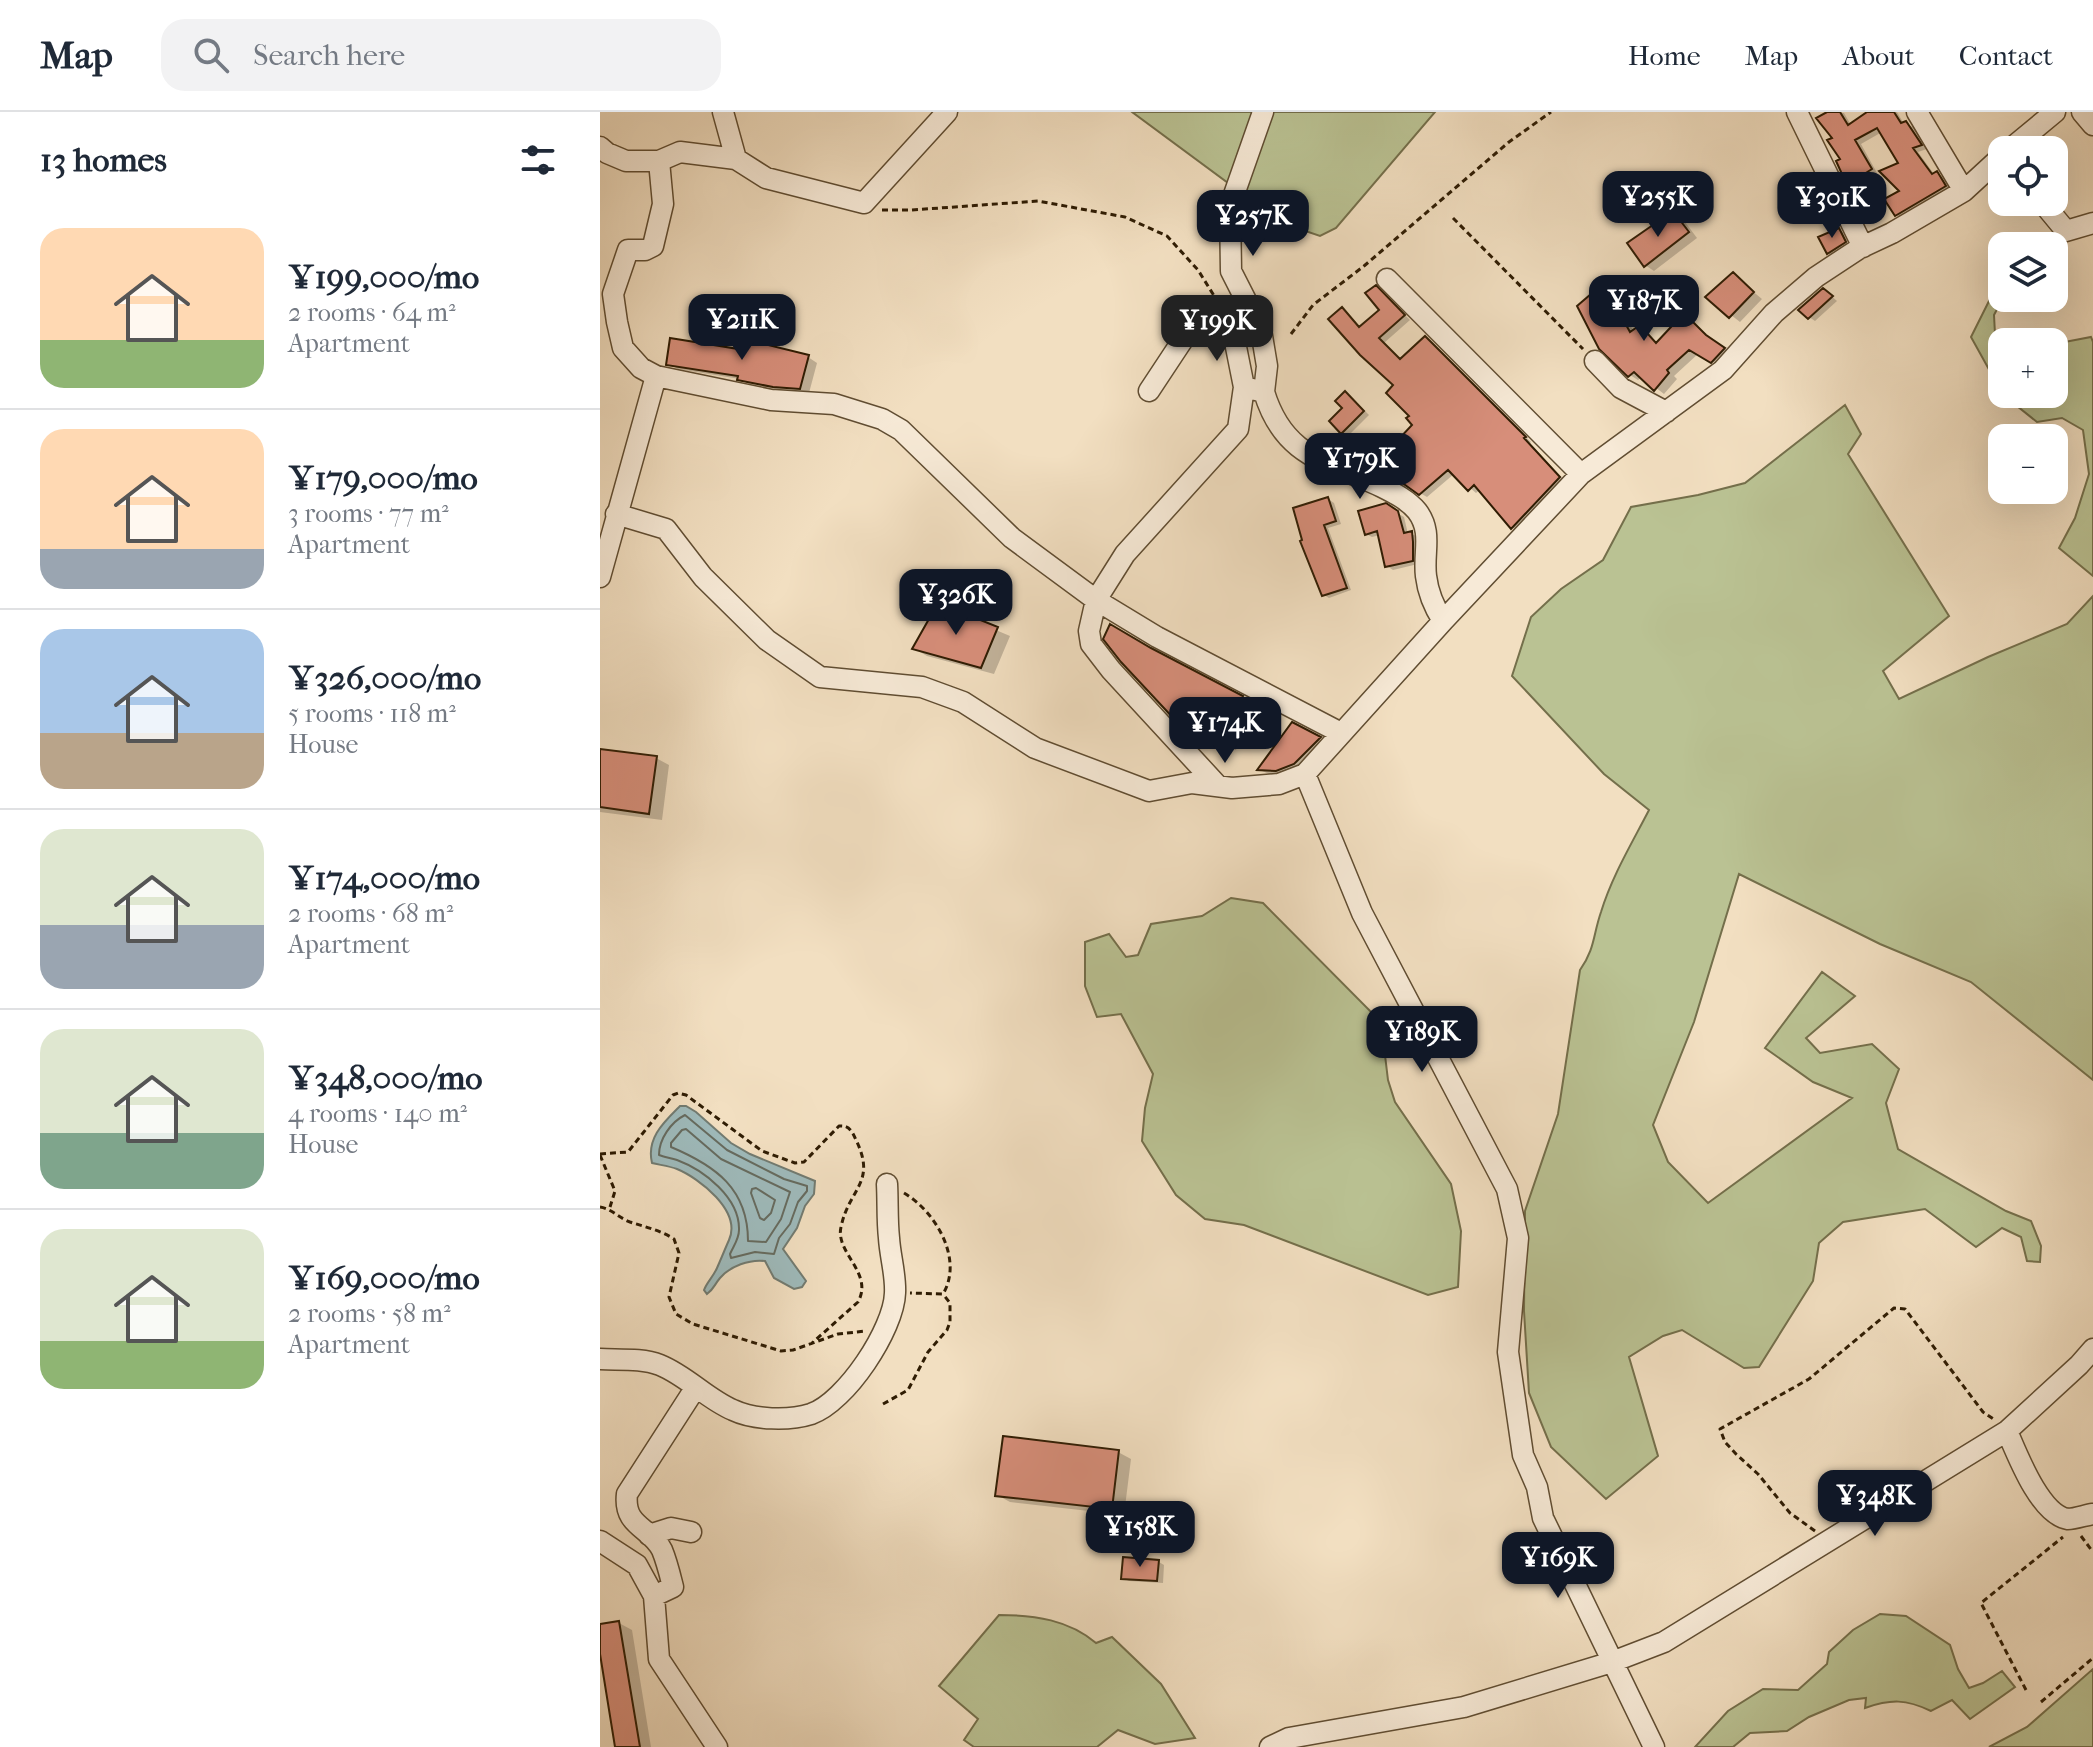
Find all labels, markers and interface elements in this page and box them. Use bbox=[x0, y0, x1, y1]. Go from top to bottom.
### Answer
search box bbox=[161, 19, 721, 91]
text: Map bbox=[40, 33, 113, 78]
icon: search bbox=[189, 33, 233, 77]
text: Search here bbox=[253, 38, 405, 73]
text: Home bbox=[1628, 39, 1701, 72]
text: Map bbox=[1745, 39, 1798, 72]
text: About bbox=[1842, 39, 1915, 72]
text: Contact bbox=[1959, 39, 2053, 72]
map controls bbox=[1988, 136, 2068, 504]
button: locate bbox=[1988, 136, 2068, 216]
icon: filters bbox=[516, 138, 560, 182]
text: 13 homes bbox=[40, 140, 167, 180]
pin: ¥255K bbox=[1602, 171, 1714, 239]
pin: ¥301K bbox=[1776, 172, 1888, 240]
text: ¥255K bbox=[1621, 181, 1695, 212]
text: ¥301K bbox=[1795, 182, 1869, 213]
pin: ¥257K bbox=[1197, 190, 1309, 258]
text: ¥257K bbox=[1215, 200, 1291, 231]
button: layers bbox=[1988, 232, 2068, 312]
text: ¥199,000/mo bbox=[288, 257, 479, 297]
icon: home bbox=[104, 260, 200, 356]
pin: ¥187K bbox=[1588, 275, 1700, 343]
text: ¥187K bbox=[1607, 285, 1681, 316]
pin: ¥211K bbox=[686, 294, 798, 362]
pin: ¥199K bbox=[1161, 295, 1273, 363]
text: 2 rooms · 64 m² bbox=[288, 297, 456, 328]
text: ¥211K bbox=[706, 304, 778, 335]
text: ¥199K bbox=[1179, 305, 1255, 336]
text: Apartment bbox=[288, 328, 410, 359]
button: + bbox=[1988, 328, 2068, 408]
button: − bbox=[1988, 424, 2068, 504]
pin: ¥179K bbox=[1304, 433, 1416, 501]
text: ¥179K bbox=[1323, 443, 1397, 474]
text: ¥179,000/mo bbox=[288, 458, 478, 498]
icon: home bbox=[104, 461, 200, 557]
text: 3 rooms · 77 m² bbox=[288, 498, 449, 529]
text: Apartment bbox=[288, 529, 410, 560]
pin: ¥326K bbox=[900, 569, 1012, 637]
text: ¥326K bbox=[917, 579, 995, 610]
text: ¥326,000/mo bbox=[288, 658, 481, 698]
icon: home bbox=[104, 661, 200, 757]
pin: ¥174K bbox=[1169, 697, 1281, 765]
text: 5 rooms · 118 m² bbox=[288, 698, 456, 729]
text: ¥174K bbox=[1187, 707, 1263, 738]
text: House bbox=[288, 729, 358, 760]
text: ¥174,000/mo bbox=[288, 858, 480, 898]
icon: home bbox=[104, 861, 200, 957]
text: 2 rooms · 68 m² bbox=[288, 898, 453, 929]
text: Apartment bbox=[288, 929, 410, 960]
pin: ¥189K bbox=[1366, 1006, 1478, 1074]
text: ¥189K bbox=[1384, 1016, 1460, 1047]
text: ¥348,000/mo bbox=[288, 1058, 483, 1098]
icon: home bbox=[104, 1061, 200, 1157]
text: 4 rooms · 140 m² bbox=[288, 1098, 467, 1129]
text: House bbox=[288, 1129, 358, 1160]
text: ¥169,000/mo bbox=[288, 1258, 480, 1298]
icon: home bbox=[104, 1261, 200, 1357]
text: 2 rooms · 58 m² bbox=[288, 1298, 451, 1329]
text: Apartment bbox=[288, 1329, 410, 1360]
pin: ¥348K bbox=[1819, 1470, 1931, 1538]
text: ¥348K bbox=[1836, 1480, 1914, 1511]
pin: ¥158K bbox=[1084, 1501, 1196, 1569]
text: ¥158K bbox=[1104, 1511, 1176, 1542]
pin: ¥169K bbox=[1502, 1532, 1614, 1600]
text: ¥169K bbox=[1520, 1542, 1596, 1573]

